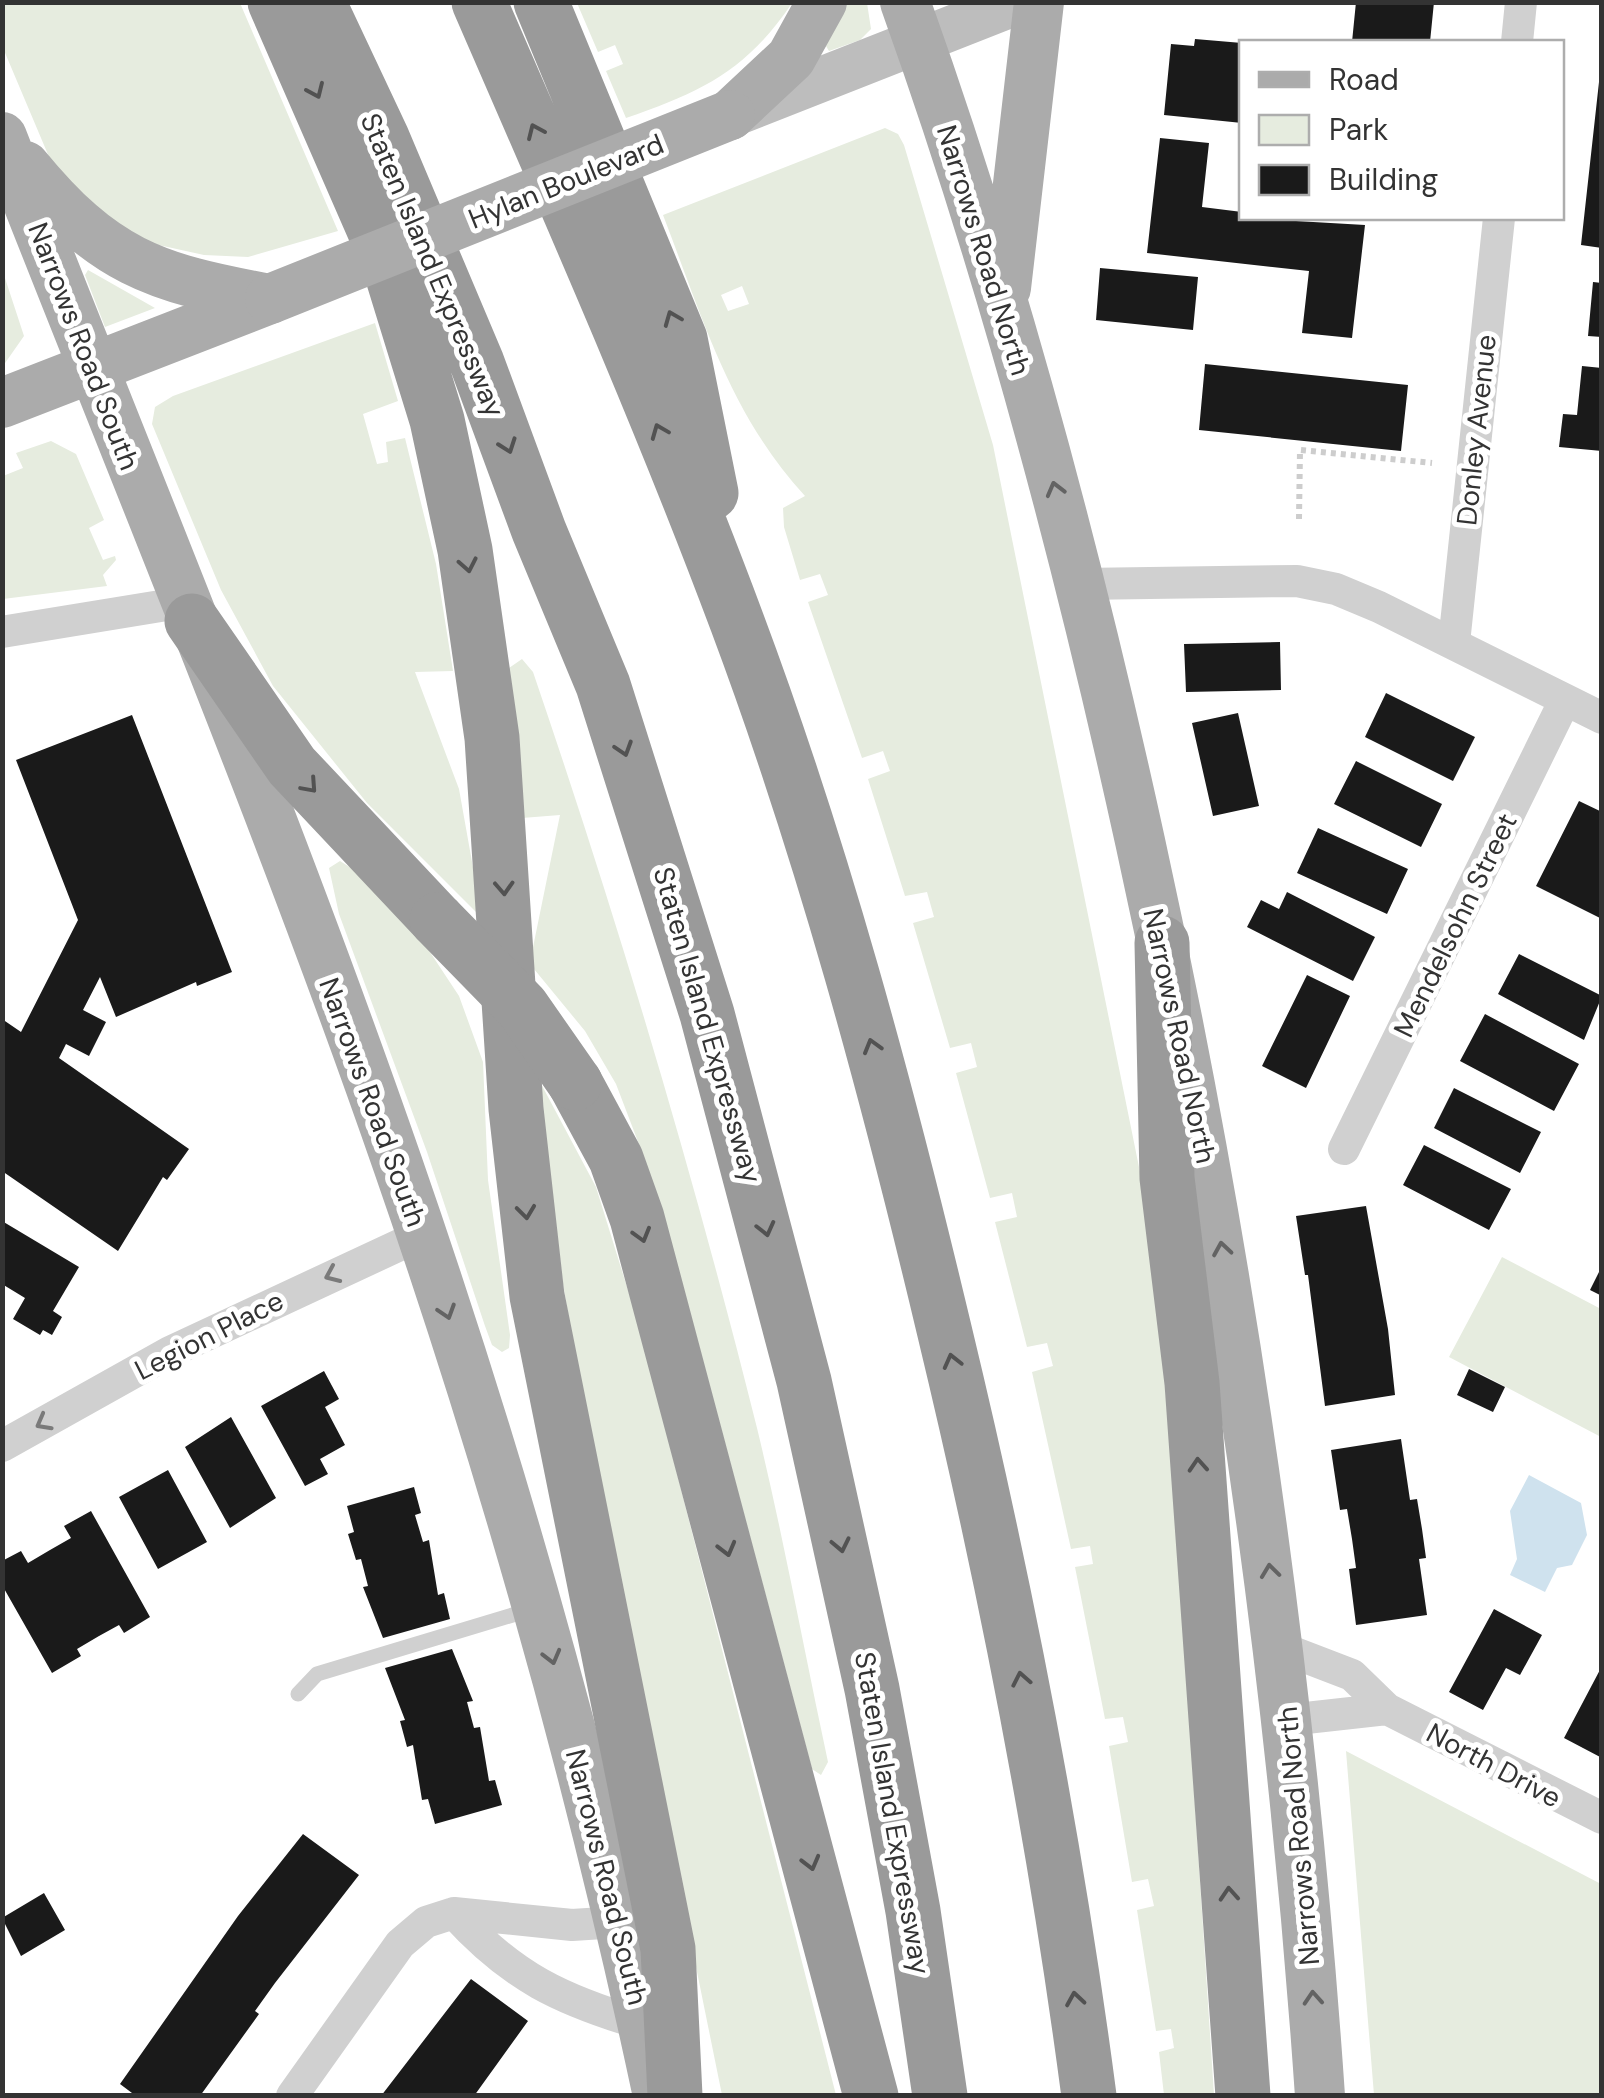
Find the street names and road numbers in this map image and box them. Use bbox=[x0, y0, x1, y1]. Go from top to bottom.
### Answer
street label: Staten Island Expressway bbox=[352, 107, 513, 423]
street label: Narrows Road North bbox=[928, 121, 1039, 380]
street label: Hylan Boulevard bbox=[463, 125, 669, 237]
street label: Narrows Road South bbox=[19, 217, 148, 475]
street label: Donley Avenue bbox=[1448, 333, 1505, 527]
street label: Mendelsohn Street bbox=[1385, 807, 1526, 1043]
street label: Staten Island Expressway bbox=[645, 863, 770, 1187]
street label: Narrows Road North bbox=[1134, 905, 1225, 1167]
street label: Narrows Road South bbox=[310, 973, 435, 1232]
street label: Legion Place bbox=[129, 1282, 290, 1389]
street label: Staten Island Expressway bbox=[846, 1649, 939, 1977]
street label: Narrows Road North bbox=[1269, 1705, 1328, 1967]
street label: North Drive bbox=[1420, 1715, 1567, 1816]
street label: Narrows Road South bbox=[557, 1745, 656, 2009]

